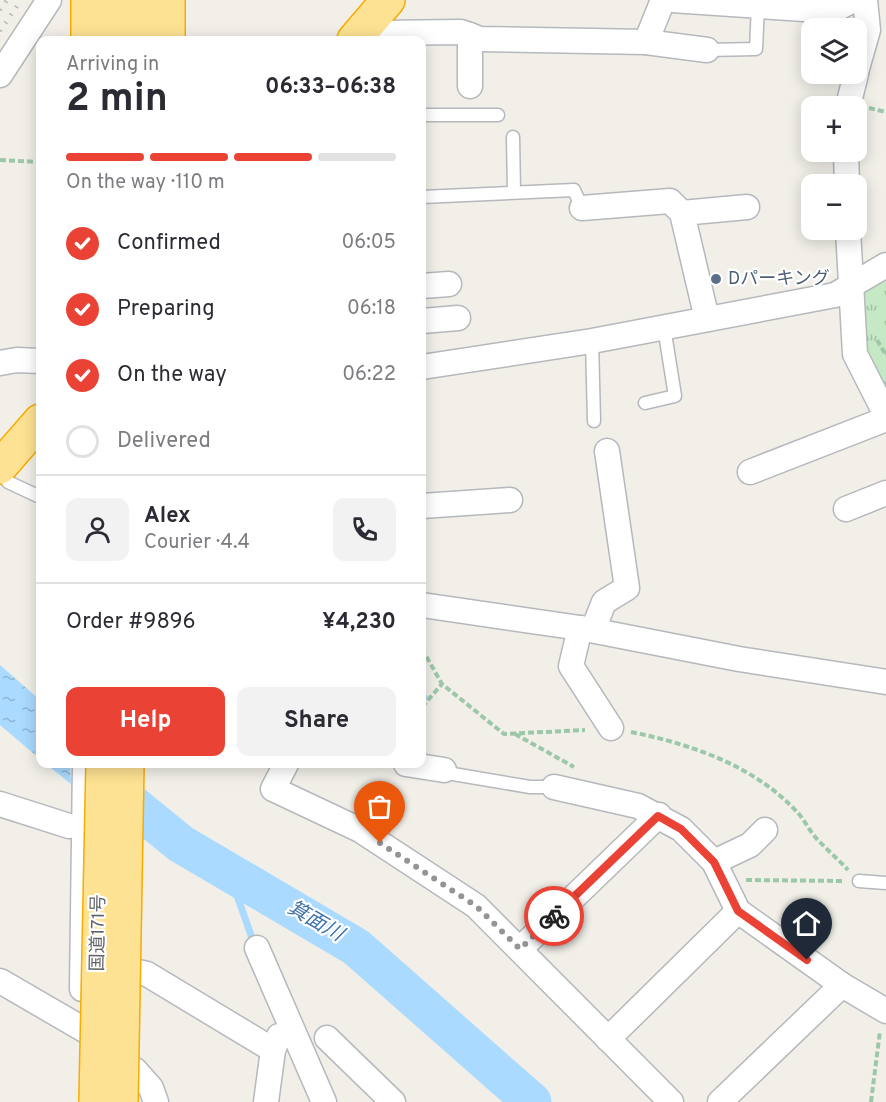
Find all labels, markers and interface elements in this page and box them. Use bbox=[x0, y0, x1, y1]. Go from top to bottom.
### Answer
map controls bbox=[801, 18, 867, 240]
button: layers bbox=[801, 18, 867, 84]
text: Arriving in bbox=[66, 52, 159, 78]
text: 06:33–06:38 bbox=[265, 74, 396, 101]
text: 2 min bbox=[66, 76, 168, 125]
button: + bbox=[801, 96, 867, 162]
text: On the way · 110 m bbox=[66, 170, 225, 196]
button: − bbox=[801, 174, 867, 240]
icon: check bbox=[66, 227, 99, 260]
text: Confirmed bbox=[117, 230, 221, 257]
text: 06:05 bbox=[341, 230, 396, 256]
place label: Dパーキング bbox=[728, 268, 830, 291]
marker: Dパーキング bbox=[709, 272, 723, 286]
icon: check bbox=[66, 293, 99, 326]
text: Preparing bbox=[117, 296, 215, 323]
text: 06:18 bbox=[347, 296, 396, 322]
icon: check bbox=[66, 359, 99, 392]
text: On the way bbox=[117, 362, 227, 389]
text: 06:22 bbox=[342, 362, 396, 388]
text: Delivered bbox=[117, 428, 211, 455]
button: person bbox=[66, 498, 129, 561]
button: phone bbox=[333, 498, 396, 561]
text: Alex bbox=[144, 503, 191, 530]
text: Courier · 4.4 bbox=[144, 530, 250, 556]
text: Order #9896 bbox=[66, 609, 196, 636]
text: ¥4,230 bbox=[322, 609, 396, 636]
button: Help bbox=[66, 687, 225, 756]
button: Share bbox=[237, 687, 396, 756]
pin bbox=[354, 781, 405, 843]
icon: bag bbox=[363, 790, 396, 823]
courier bbox=[524, 886, 584, 946]
street label: 国道171号 bbox=[87, 894, 111, 972]
water label: 箕面川 bbox=[283, 896, 349, 949]
pin bbox=[781, 898, 832, 960]
icon: bike bbox=[538, 900, 571, 933]
icon: home bbox=[790, 907, 823, 940]

